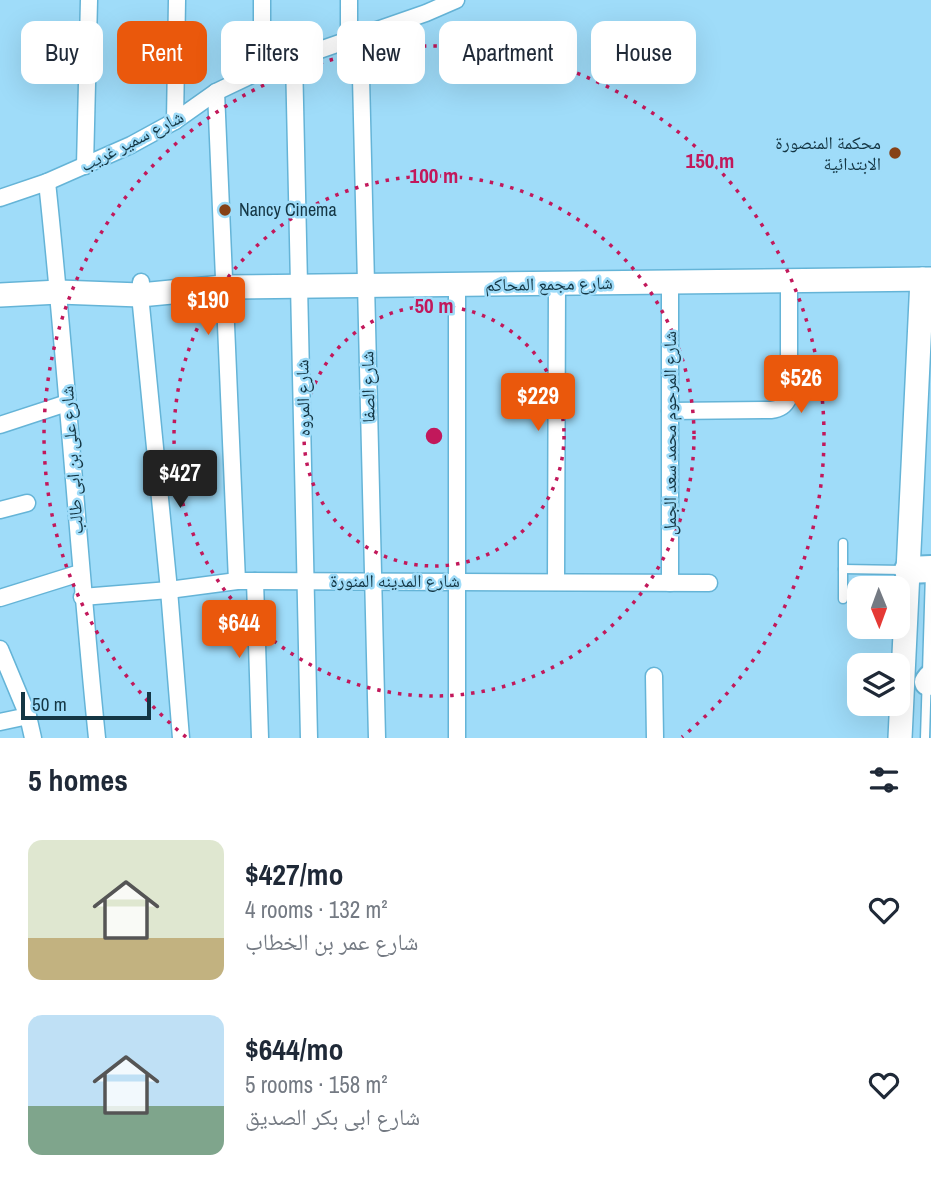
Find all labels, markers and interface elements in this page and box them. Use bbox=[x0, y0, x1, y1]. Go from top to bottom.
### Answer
chip: Buy bbox=[21, 21, 103, 84]
chip: Rent bbox=[117, 21, 207, 84]
chip: Filters bbox=[221, 21, 323, 84]
chip: New bbox=[337, 21, 425, 84]
chip: Apartment bbox=[439, 21, 577, 84]
chip: House bbox=[591, 21, 696, 84]
street label: شارع سمير غريب bbox=[76, 104, 188, 177]
place label: محكمة المنصورة الابتدائية bbox=[775, 130, 881, 176]
marker: محكمة المنصورة الابتدائية bbox=[887, 145, 903, 161]
text: 150 m bbox=[686, 146, 734, 175]
text: 100 m bbox=[410, 161, 458, 190]
place label: Nancy Cinema bbox=[239, 197, 337, 222]
marker: Nancy Cinema bbox=[217, 202, 233, 218]
street label: شارع مجمع المحاكم bbox=[485, 270, 613, 297]
pin: $190 bbox=[167, 278, 249, 337]
text: $190 bbox=[187, 284, 229, 315]
text: 50 m bbox=[414, 291, 454, 320]
street label: شارع المرحوم محمد سعد الجمل bbox=[657, 331, 682, 535]
street label: شارع الصفا bbox=[354, 351, 381, 423]
pin: $526 bbox=[760, 356, 842, 415]
street label: شارع المروه bbox=[289, 359, 316, 437]
text: $526 bbox=[780, 362, 822, 393]
pin: $229 bbox=[497, 374, 579, 433]
text: $229 bbox=[517, 380, 559, 411]
street label: شارع على بن ابى طالب bbox=[54, 385, 89, 535]
centre of rings bbox=[422, 424, 446, 448]
pin: $427 bbox=[139, 450, 221, 510]
text: $427 bbox=[159, 457, 201, 488]
street label: شارع المدينه المنورة bbox=[330, 568, 460, 593]
north arrow bbox=[847, 576, 910, 639]
map controls bbox=[847, 576, 910, 716]
pin: $644 bbox=[198, 600, 280, 660]
text: $644 bbox=[218, 607, 260, 638]
button: layers bbox=[847, 653, 910, 716]
scale bar bbox=[21, 689, 150, 721]
text: 50 m bbox=[32, 691, 67, 717]
text: 5 homes bbox=[28, 760, 128, 800]
icon: filters bbox=[865, 761, 903, 799]
text: $427/mo bbox=[245, 854, 343, 894]
icon: home bbox=[84, 868, 168, 952]
icon: heart bbox=[865, 891, 903, 929]
text: 4 rooms · 132 m² bbox=[245, 894, 388, 925]
text: شارع عمر بن الخطاب bbox=[245, 926, 418, 957]
text: $644/mo bbox=[245, 1029, 343, 1069]
icon: home bbox=[84, 1043, 168, 1127]
icon: heart bbox=[865, 1066, 903, 1104]
text: 5 rooms · 158 m² bbox=[245, 1069, 388, 1100]
text: شارع ابى بكر الصديق bbox=[245, 1101, 420, 1132]

